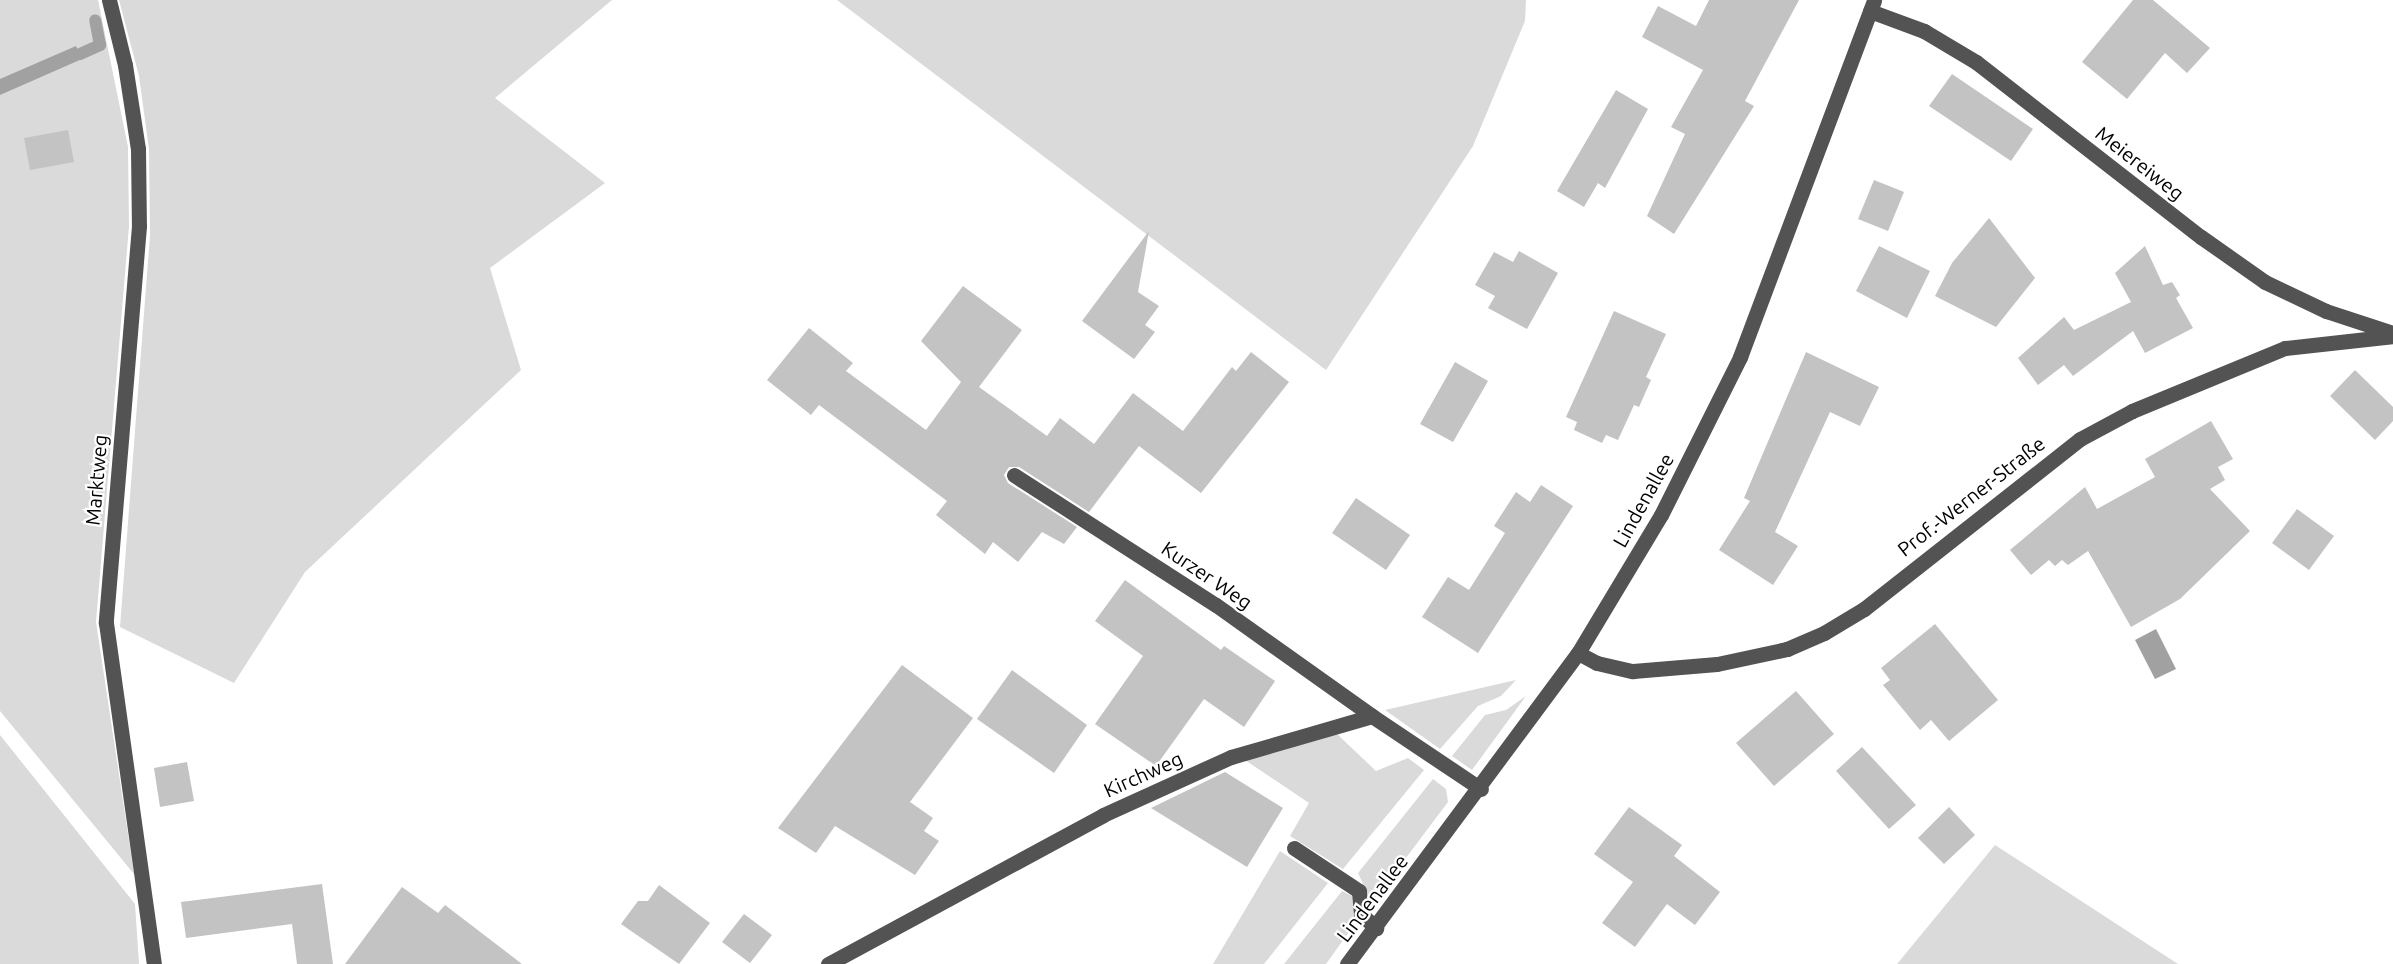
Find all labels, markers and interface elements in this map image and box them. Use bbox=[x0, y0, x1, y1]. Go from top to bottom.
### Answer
street label: Meiereiweg bbox=[2091, 121, 2189, 205]
street label: Prof.-Werner-Straße bbox=[1893, 431, 2049, 561]
street label: Marktweg bbox=[80, 434, 112, 526]
street label: Lindenallee bbox=[1607, 449, 1679, 551]
street label: Kurzer Weg bbox=[1157, 536, 1257, 614]
street label: Kirchweg bbox=[1100, 746, 1186, 802]
street label: Lindenallee bbox=[1331, 849, 1413, 947]

